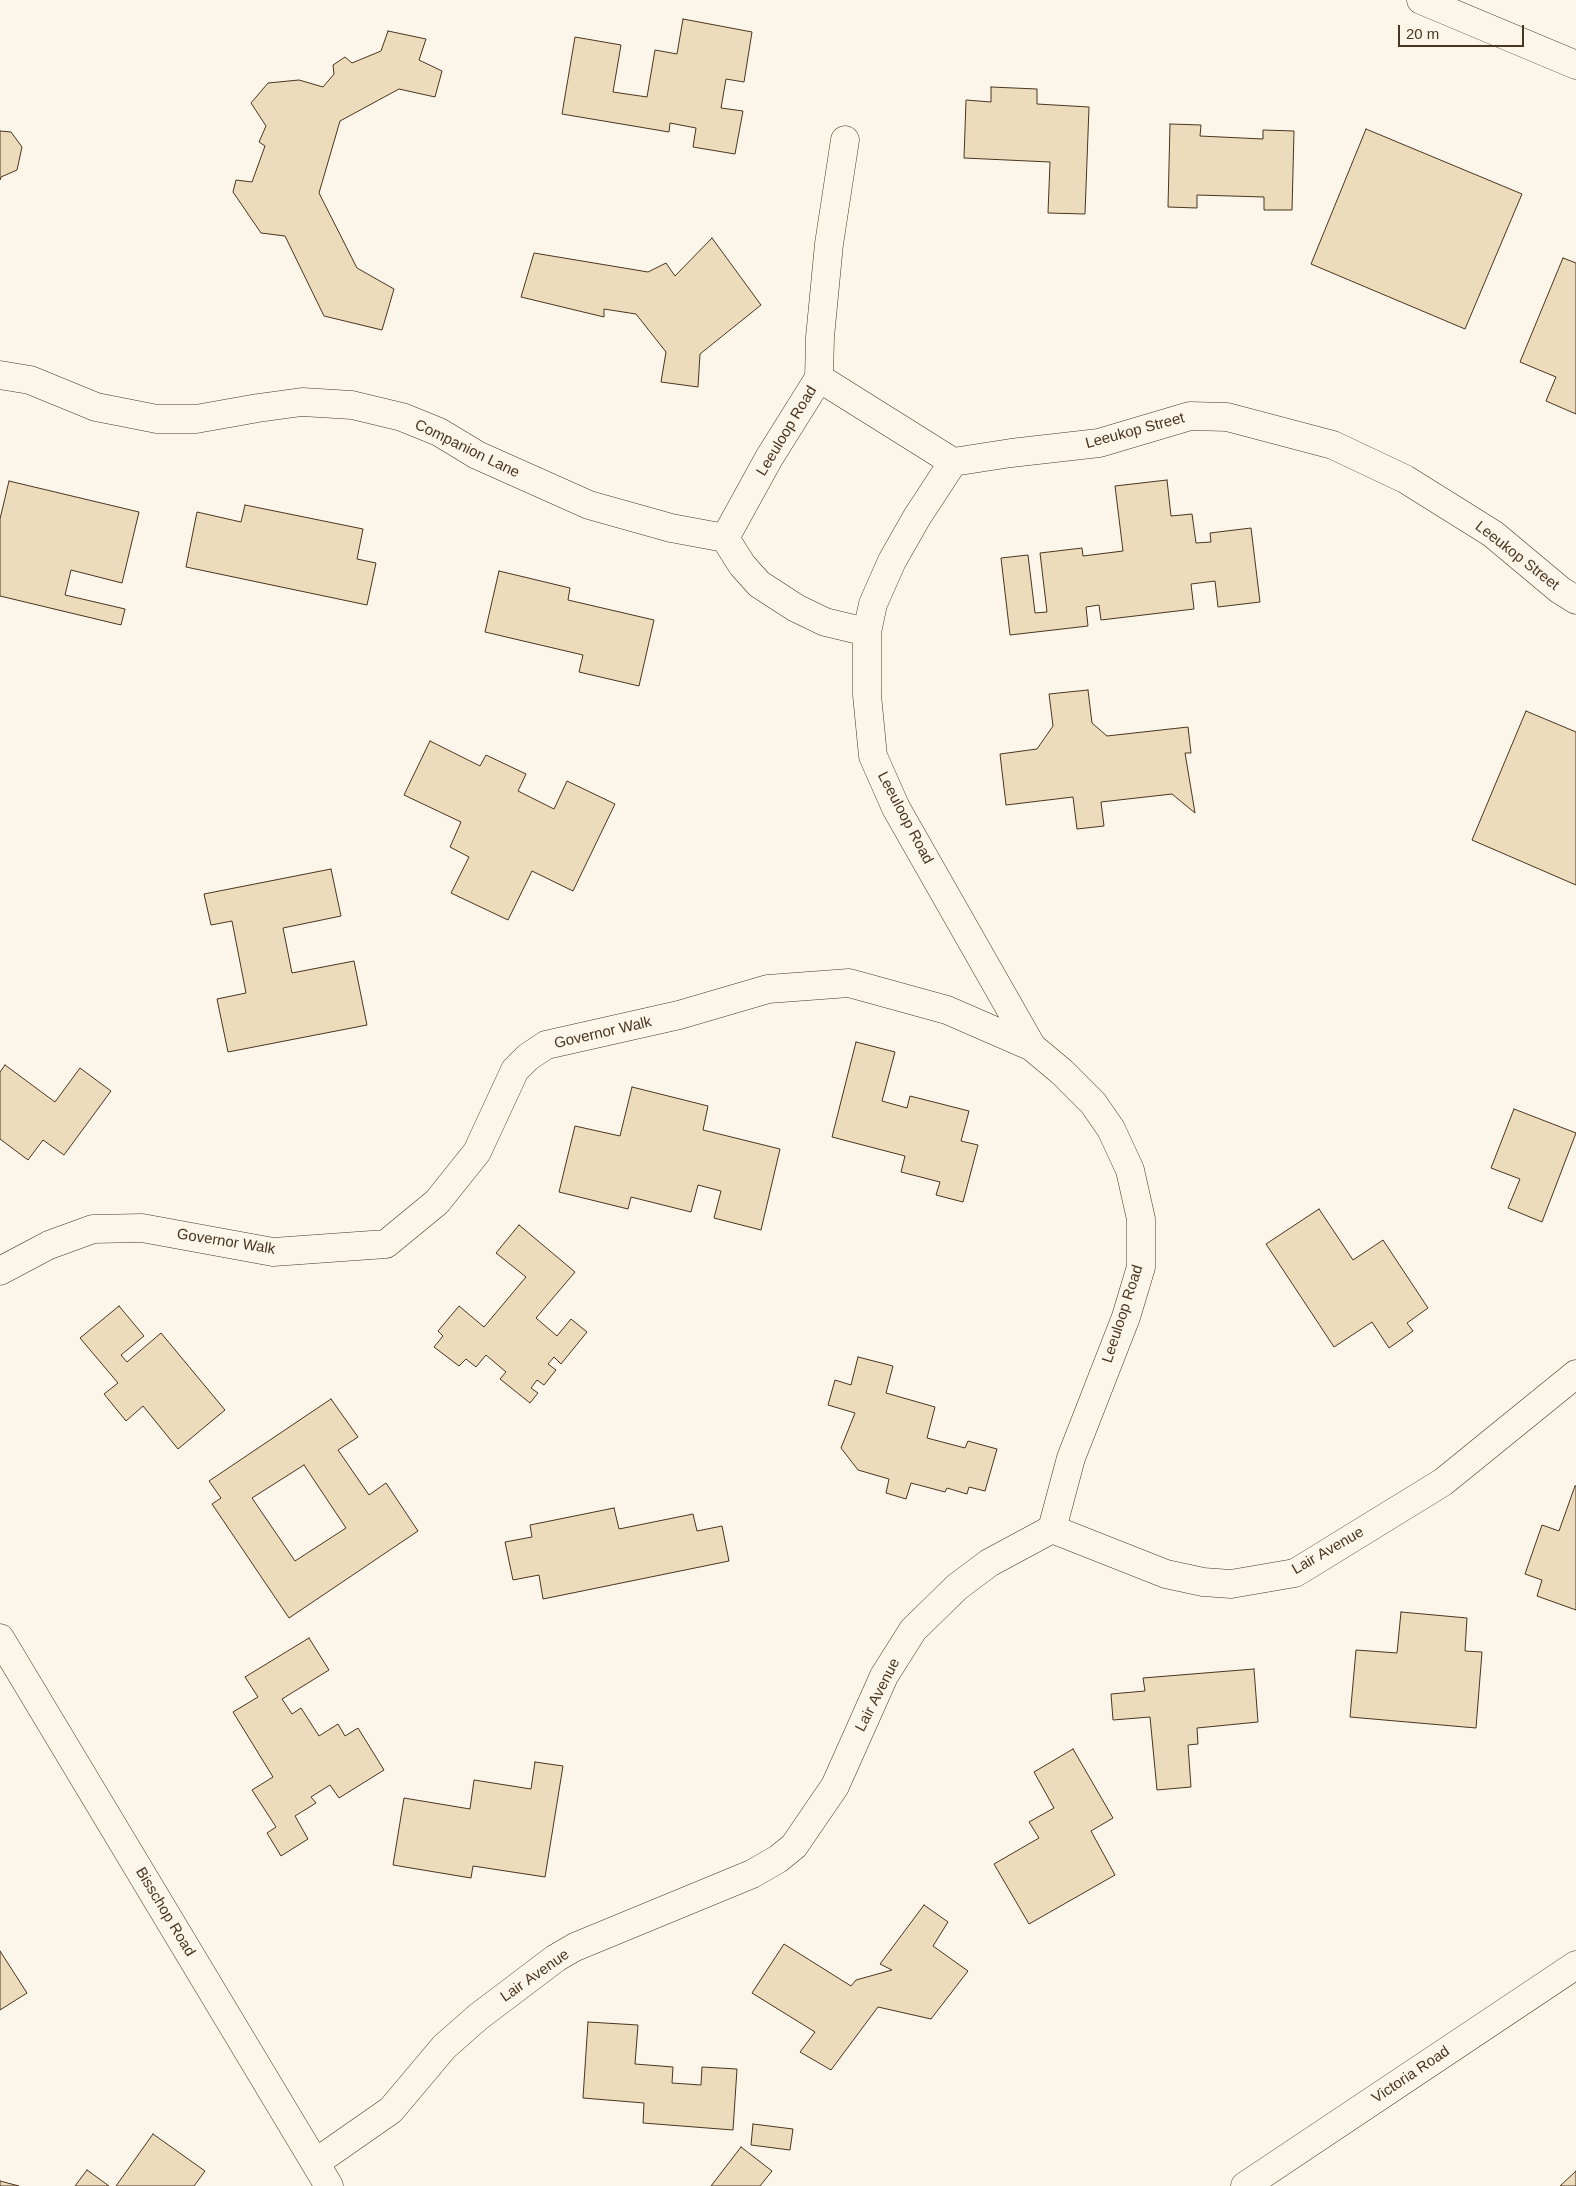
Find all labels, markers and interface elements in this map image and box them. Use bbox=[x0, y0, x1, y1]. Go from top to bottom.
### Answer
scale bar bbox=[1401, 15, 1527, 47]
text: 20 m bbox=[1406, 25, 1439, 42]
street label: Leeuloop Road bbox=[753, 383, 821, 479]
street label: Leeukop Street bbox=[1084, 409, 1186, 453]
street label: Companion Lane bbox=[412, 416, 522, 482]
street label: Leeukop Street bbox=[1471, 518, 1563, 594]
street label: Leeuloop Road bbox=[873, 769, 937, 867]
street label: Governor Walk bbox=[553, 1013, 653, 1053]
street label: Governor Walk bbox=[175, 1225, 277, 1259]
street label: Leeuloop Road bbox=[1099, 1263, 1147, 1365]
street label: Lair Avenue bbox=[1289, 1523, 1367, 1579]
street label: Lair Avenue bbox=[852, 1655, 904, 1735]
street label: Bisschop Road bbox=[131, 1864, 199, 1960]
street label: Lair Avenue bbox=[497, 1946, 573, 2006]
street label: Victoria Road bbox=[1369, 2042, 1453, 2108]

